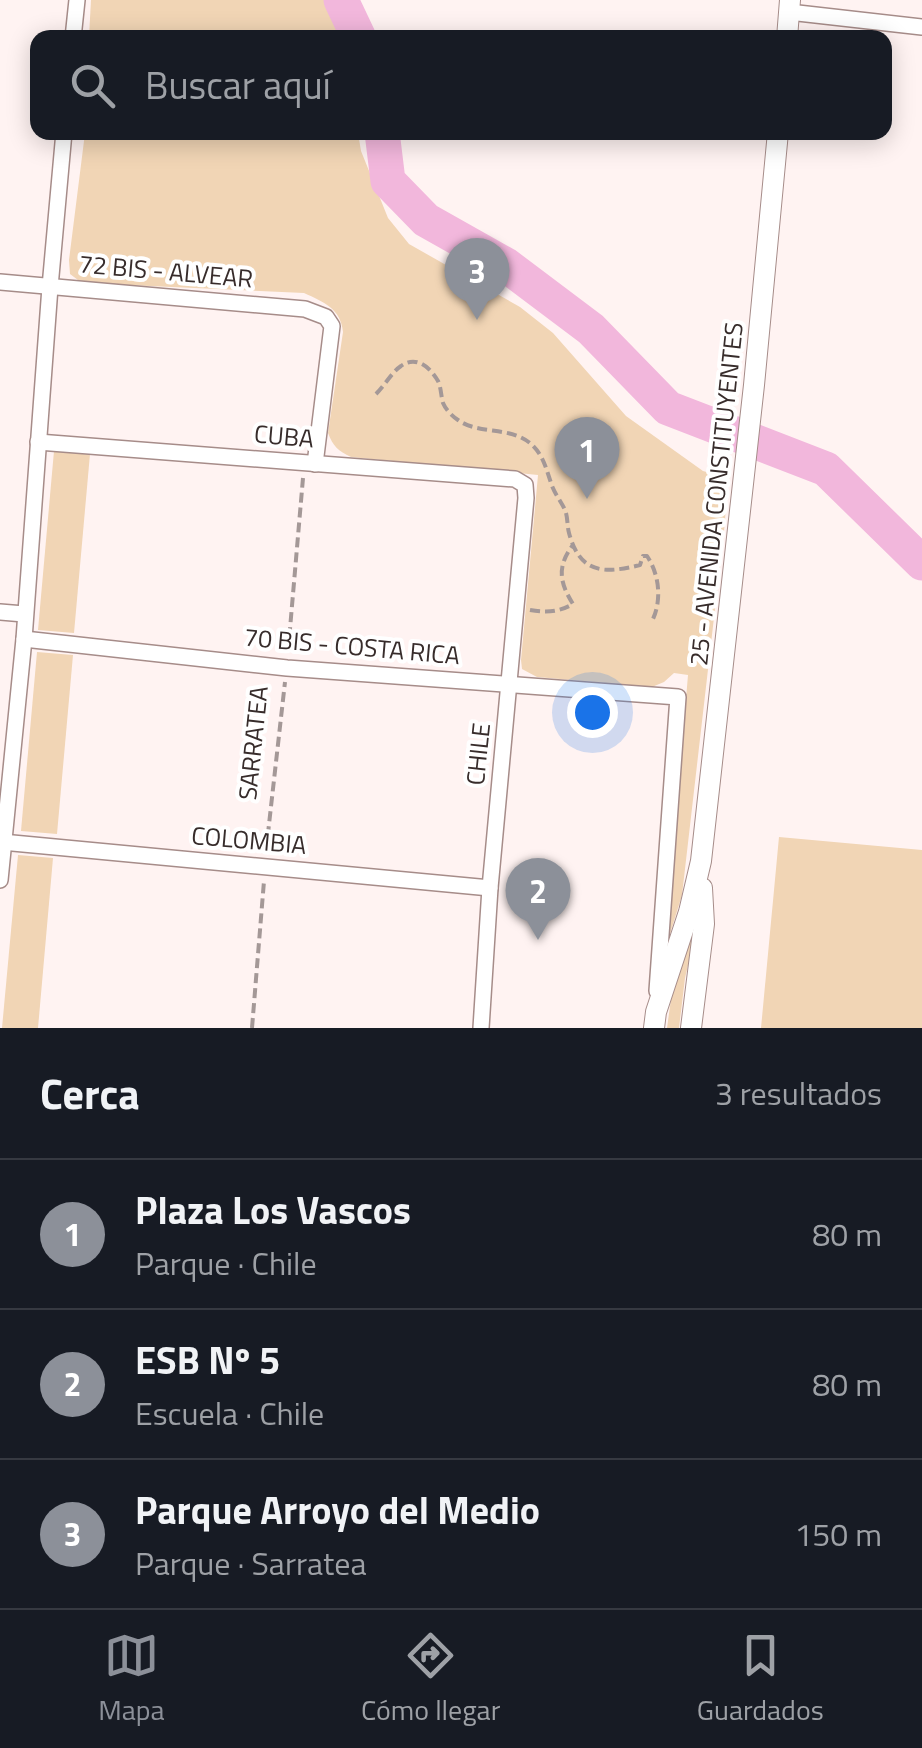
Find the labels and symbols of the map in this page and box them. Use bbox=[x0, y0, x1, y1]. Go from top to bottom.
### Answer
pin: 3 bbox=[444, 238, 510, 320]
street label: 72 BIS - ALVEAR bbox=[77, 244, 255, 298]
street label: 25 - AVENIDA CONSTITUYENTES bbox=[679, 320, 753, 668]
street label: CUBA bbox=[253, 414, 316, 458]
pin: 1 bbox=[554, 416, 620, 499]
street label: 70 BIS - COSTA RICA bbox=[243, 618, 462, 674]
street label: SARRATEA bbox=[228, 684, 278, 802]
your location bbox=[567, 687, 618, 738]
street label: CHILE bbox=[456, 721, 500, 787]
street label: COLOMBIA bbox=[190, 816, 308, 864]
pin: 2 bbox=[506, 858, 570, 940]

